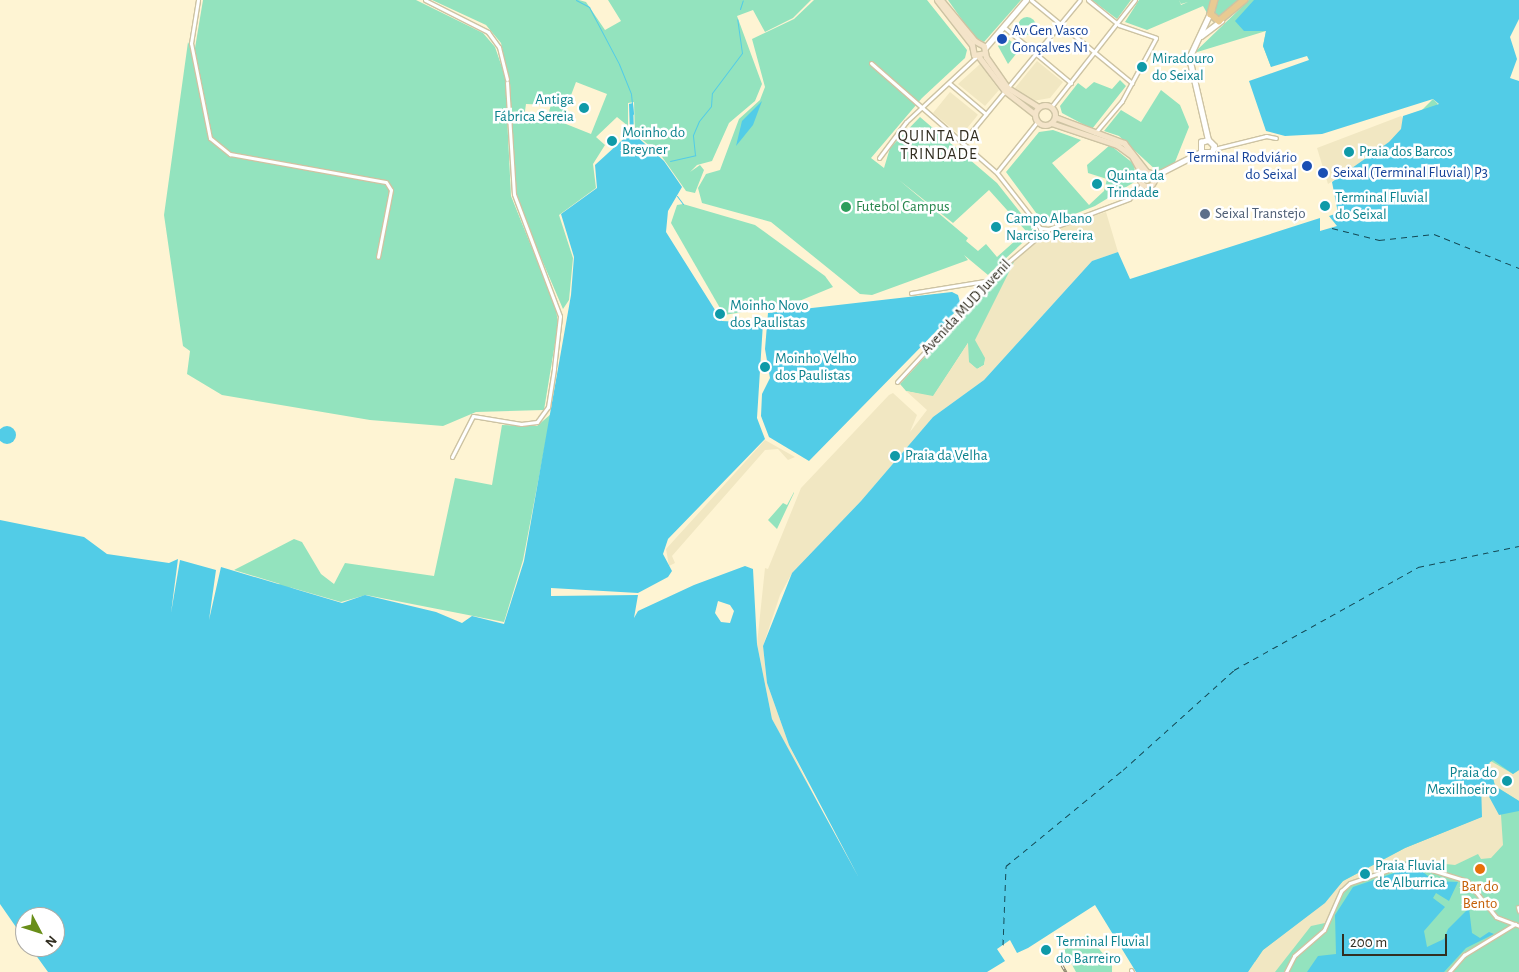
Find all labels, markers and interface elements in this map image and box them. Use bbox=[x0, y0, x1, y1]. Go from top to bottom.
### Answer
place label: Av Gen Vasco Gonçalves N1 bbox=[1012, 21, 1088, 56]
marker: Av Gen Vasco Gonçalves N1 bbox=[996, 33, 1008, 45]
place label: Miradouro do Seixal bbox=[1152, 49, 1214, 84]
marker: Miradouro do Seixal bbox=[1136, 61, 1148, 73]
place label: Antiga Fábrica Sereia bbox=[494, 90, 574, 125]
marker: Antiga Fábrica Sereia bbox=[578, 102, 590, 114]
place label: Moinho do Breyner bbox=[622, 123, 685, 158]
district label: QUINTA DA TRINDADE bbox=[897, 126, 981, 164]
marker: Moinho do Breyner bbox=[606, 135, 618, 147]
place label: Praia dos Barcos bbox=[1359, 143, 1453, 161]
marker: Praia dos Barcos bbox=[1343, 146, 1355, 158]
place label: Terminal Rodviário do Seixal bbox=[1187, 148, 1297, 183]
marker: Terminal Rodviário do Seixal bbox=[1301, 160, 1313, 172]
place label: Seixal (Terminal Fluvial) P3 bbox=[1333, 164, 1488, 182]
place label: Quinta da Trindade bbox=[1107, 166, 1164, 201]
marker: Seixal (Terminal Fluvial) P3 bbox=[1317, 167, 1329, 179]
marker: Quinta da Trindade bbox=[1091, 178, 1103, 190]
place label: Terminal Fluvial do Seixal bbox=[1335, 188, 1428, 223]
place label: Futebol Campus bbox=[856, 198, 950, 216]
marker: Terminal Fluvial do Seixal bbox=[1319, 200, 1331, 212]
marker: Futebol Campus bbox=[840, 201, 852, 213]
place label: Seixal Transtejo bbox=[1215, 205, 1306, 223]
marker: Seixal Transtejo bbox=[1199, 208, 1211, 220]
place label: Campo Albano Narciso Pereira bbox=[1006, 209, 1093, 244]
marker: Campo Albano Narciso Pereira bbox=[990, 221, 1002, 233]
street label: Avenida MUD Juvenil bbox=[917, 256, 1015, 358]
place label: Moinho Novo dos Paulistas bbox=[730, 296, 809, 331]
marker: Moinho Novo dos Paulistas bbox=[714, 308, 726, 320]
place label: Moinho Velho dos Paulistas bbox=[775, 349, 856, 384]
marker: Moinho Velho dos Paulistas bbox=[759, 361, 771, 373]
place label: Praia da Velha bbox=[905, 447, 988, 465]
marker: Praia da Velha bbox=[889, 450, 901, 462]
place label: Praia do Mexilhoeiro bbox=[1427, 763, 1497, 798]
marker: Praia do Mexilhoeiro bbox=[1501, 775, 1513, 787]
place label: Praia Fluvial de Alburrica bbox=[1375, 856, 1446, 891]
marker: Bar do Bento bbox=[1474, 863, 1486, 875]
marker: Praia Fluvial de Alburrica bbox=[1359, 868, 1371, 880]
place label: Bar do Bento bbox=[1461, 877, 1499, 912]
north arrow bbox=[15, 907, 65, 957]
scale bar bbox=[1344, 924, 1449, 956]
place label: Terminal Fluvial do Barreiro bbox=[1056, 932, 1149, 967]
text: N bbox=[42, 933, 59, 949]
text: 200 m bbox=[1350, 935, 1387, 950]
marker: Terminal Fluvial do Barreiro bbox=[1040, 944, 1052, 956]

